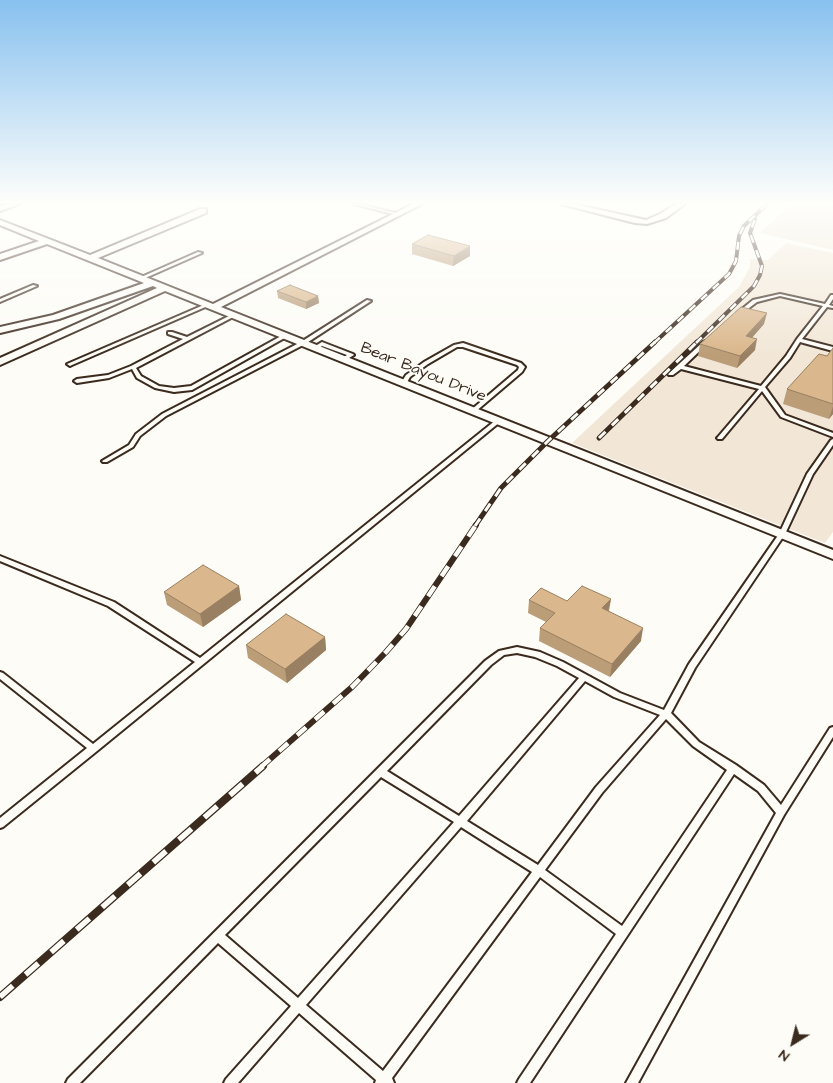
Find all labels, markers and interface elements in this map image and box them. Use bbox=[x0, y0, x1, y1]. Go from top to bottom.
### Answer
street label: Bear Bayou Drive bbox=[357, 339, 489, 407]
north arrow bbox=[768, 1018, 818, 1068]
text: N bbox=[775, 1044, 794, 1066]

